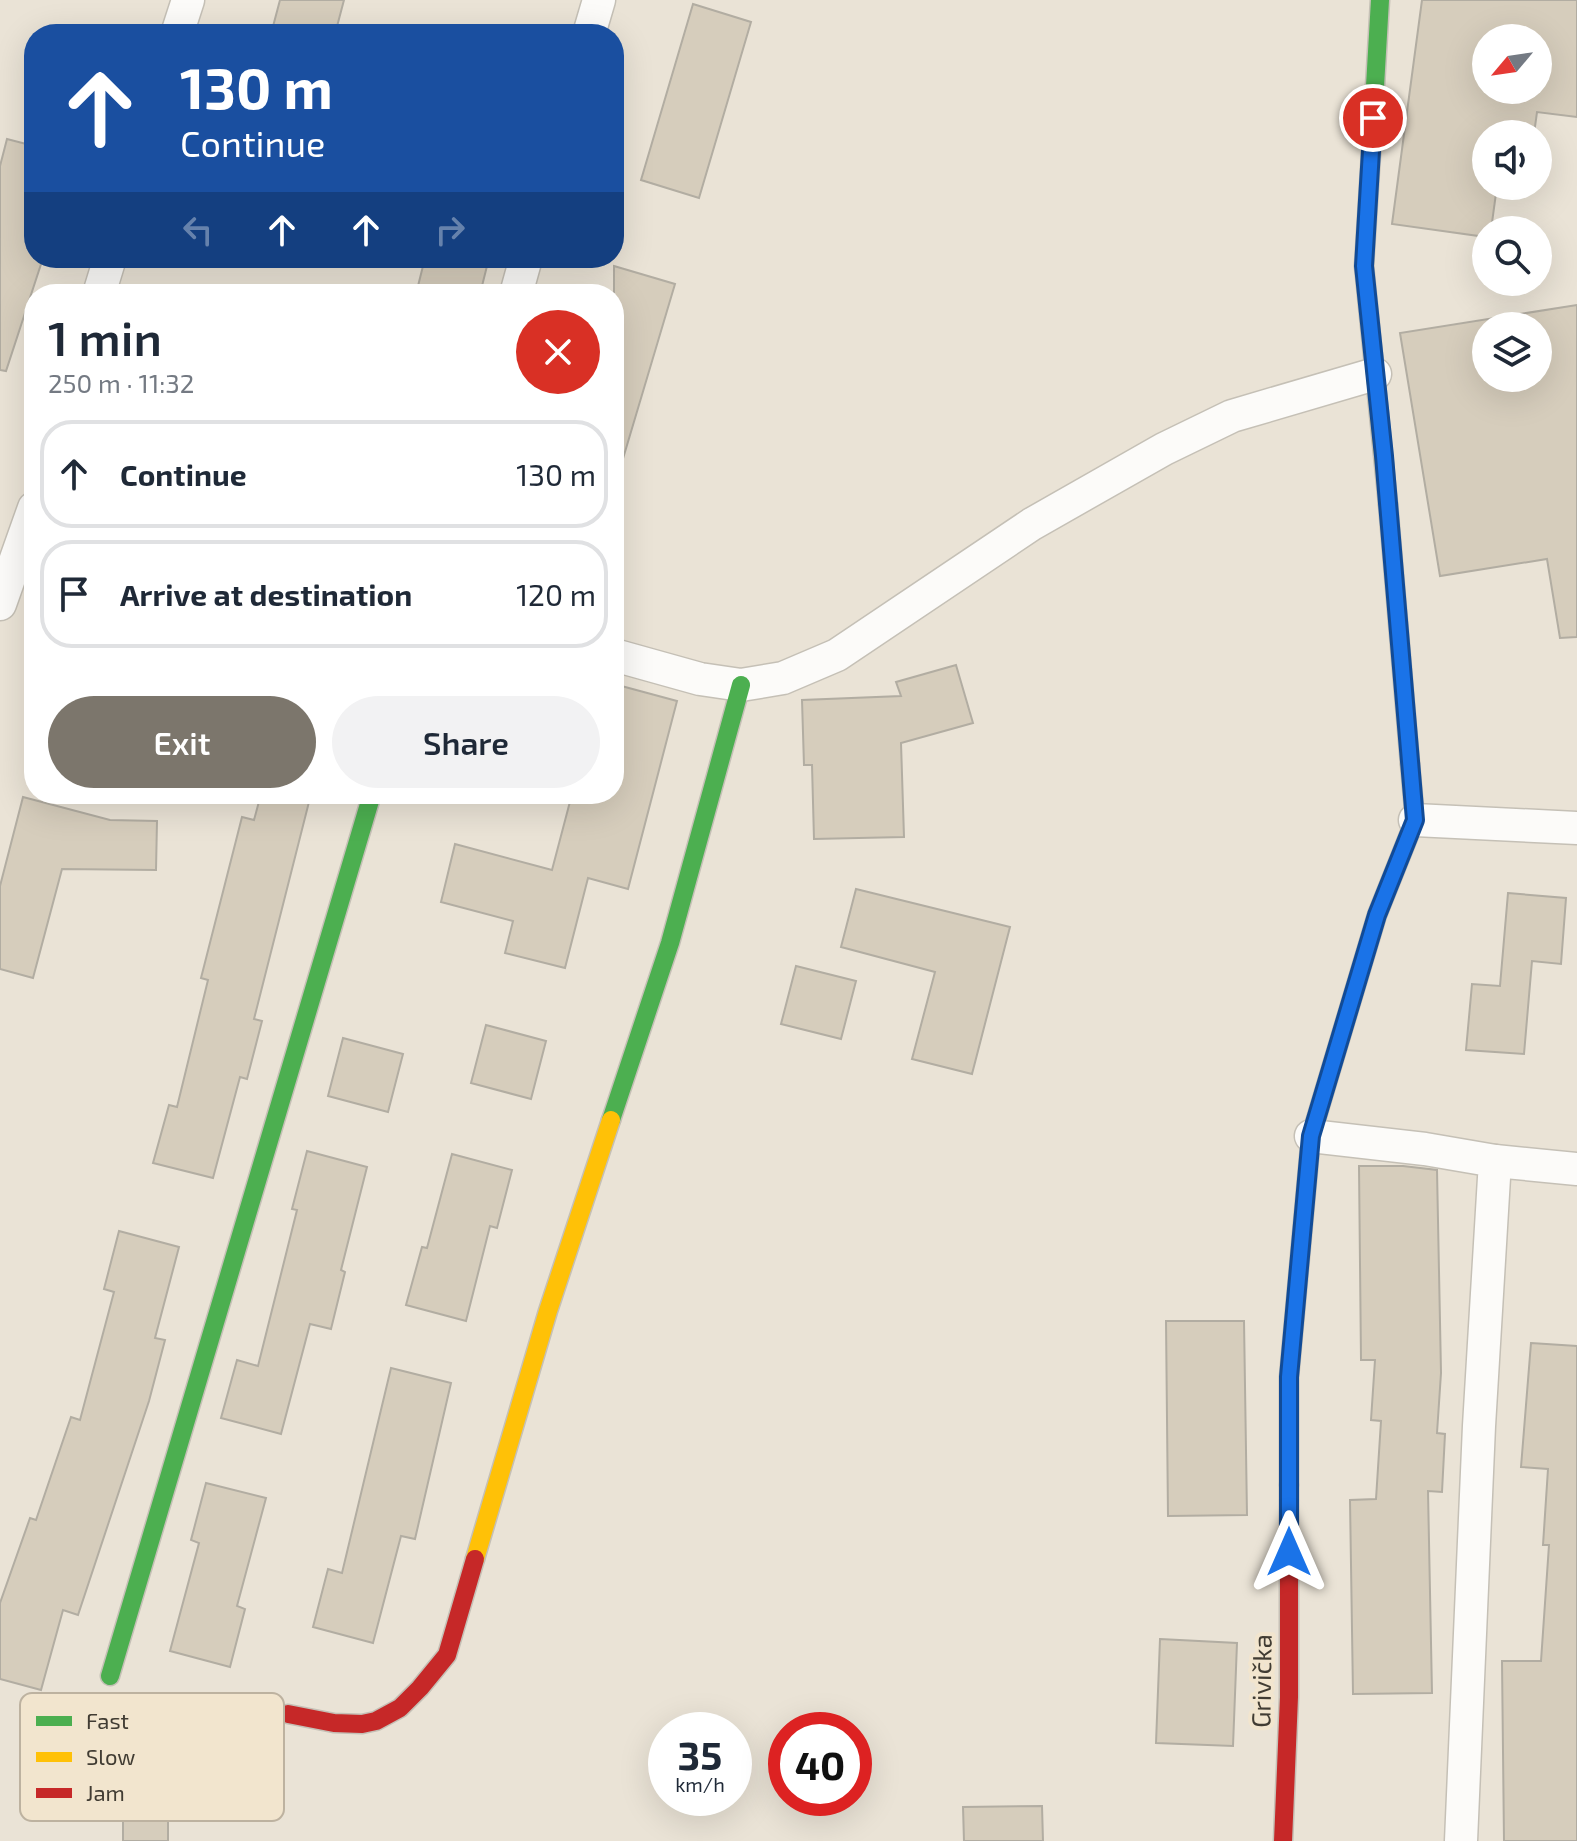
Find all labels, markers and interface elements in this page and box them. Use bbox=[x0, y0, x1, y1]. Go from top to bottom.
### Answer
north arrow bbox=[1472, 24, 1552, 104]
map controls bbox=[1472, 24, 1552, 392]
text: 130 m bbox=[180, 53, 333, 120]
icon: ahead bbox=[48, 56, 152, 160]
pin bbox=[1339, 84, 1407, 152]
icon: arrive bbox=[1351, 96, 1395, 140]
button: sound bbox=[1472, 120, 1552, 200]
text: Continue bbox=[180, 121, 325, 164]
icon: left bbox=[176, 208, 220, 252]
icon: ahead bbox=[260, 208, 304, 252]
icon: ahead bbox=[344, 208, 388, 252]
icon: right bbox=[428, 208, 472, 252]
button: search bbox=[1472, 216, 1552, 296]
text: 1 min bbox=[48, 308, 162, 366]
button: close bbox=[516, 310, 600, 394]
button: layers bbox=[1472, 312, 1552, 392]
text: 250 m · 11:32 bbox=[48, 367, 194, 398]
icon: ahead bbox=[52, 452, 96, 496]
text: Continue bbox=[120, 456, 247, 492]
text: 130 m bbox=[516, 456, 596, 492]
icon: arrive bbox=[52, 572, 96, 616]
text: Arrive at destination bbox=[120, 576, 412, 612]
text: 120 m bbox=[516, 576, 596, 612]
button: Exit bbox=[48, 696, 316, 788]
button: Share bbox=[332, 696, 600, 788]
position arrow bbox=[1247, 1510, 1331, 1594]
street label: Grivička bbox=[1244, 1634, 1277, 1728]
legend bbox=[20, 1693, 284, 1821]
text: Fast bbox=[86, 1707, 129, 1733]
speed limit sign: 40 bbox=[768, 1712, 872, 1816]
text: 35 bbox=[678, 1730, 722, 1778]
text: Slow bbox=[86, 1743, 135, 1769]
text: km/h bbox=[675, 1772, 725, 1796]
text: Jam bbox=[86, 1779, 125, 1805]

